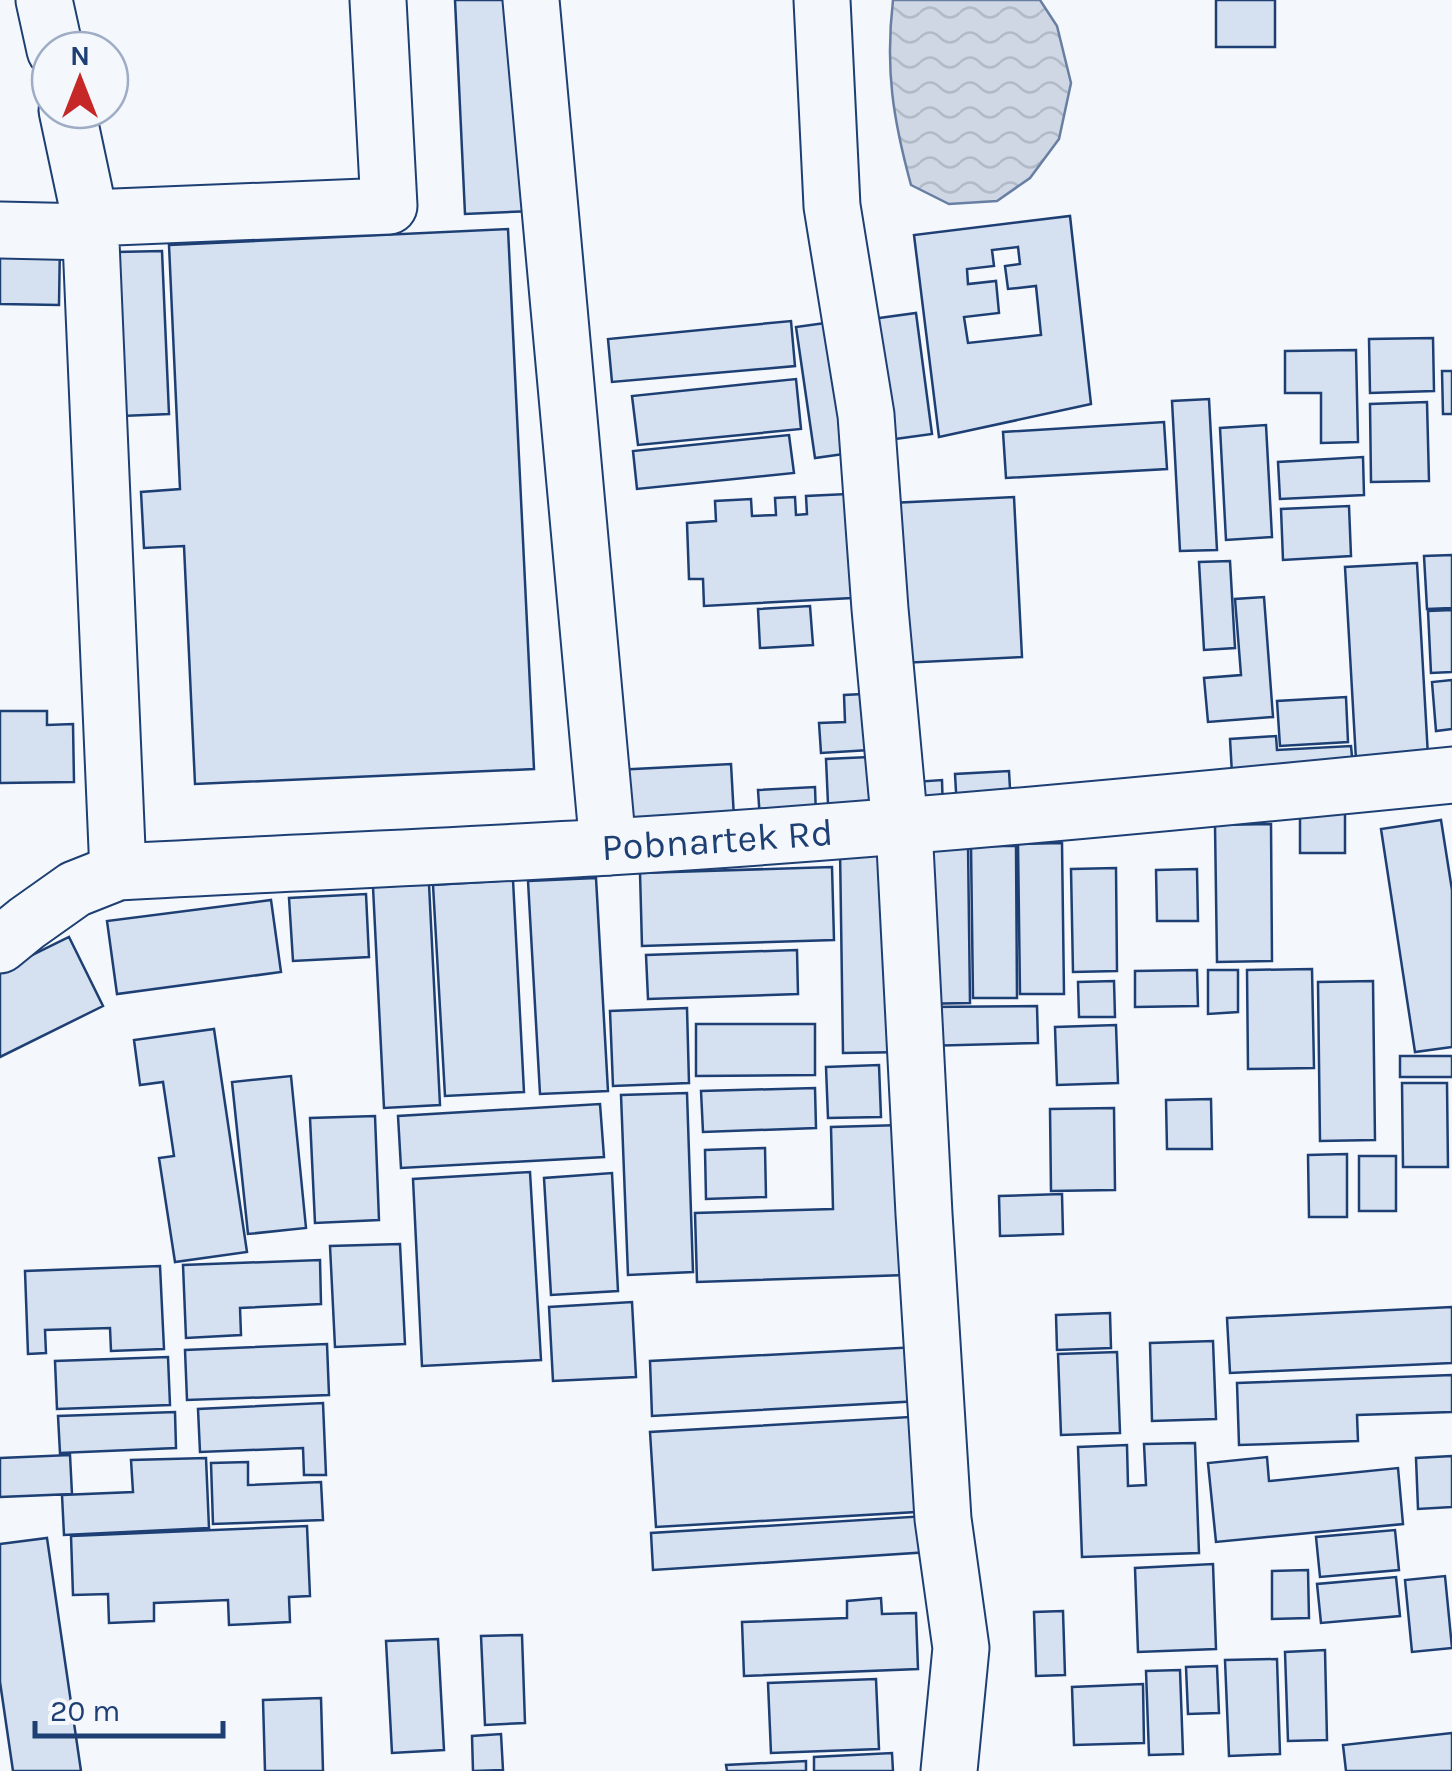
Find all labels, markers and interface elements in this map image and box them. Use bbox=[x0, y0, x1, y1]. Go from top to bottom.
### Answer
north arrow bbox=[30, 30, 130, 130]
text: N bbox=[70, 39, 90, 72]
street label: Pobnartek Rd bbox=[600, 809, 835, 870]
scale bar bbox=[35, 1676, 222, 1738]
text: 20 m bbox=[50, 1693, 120, 1729]

